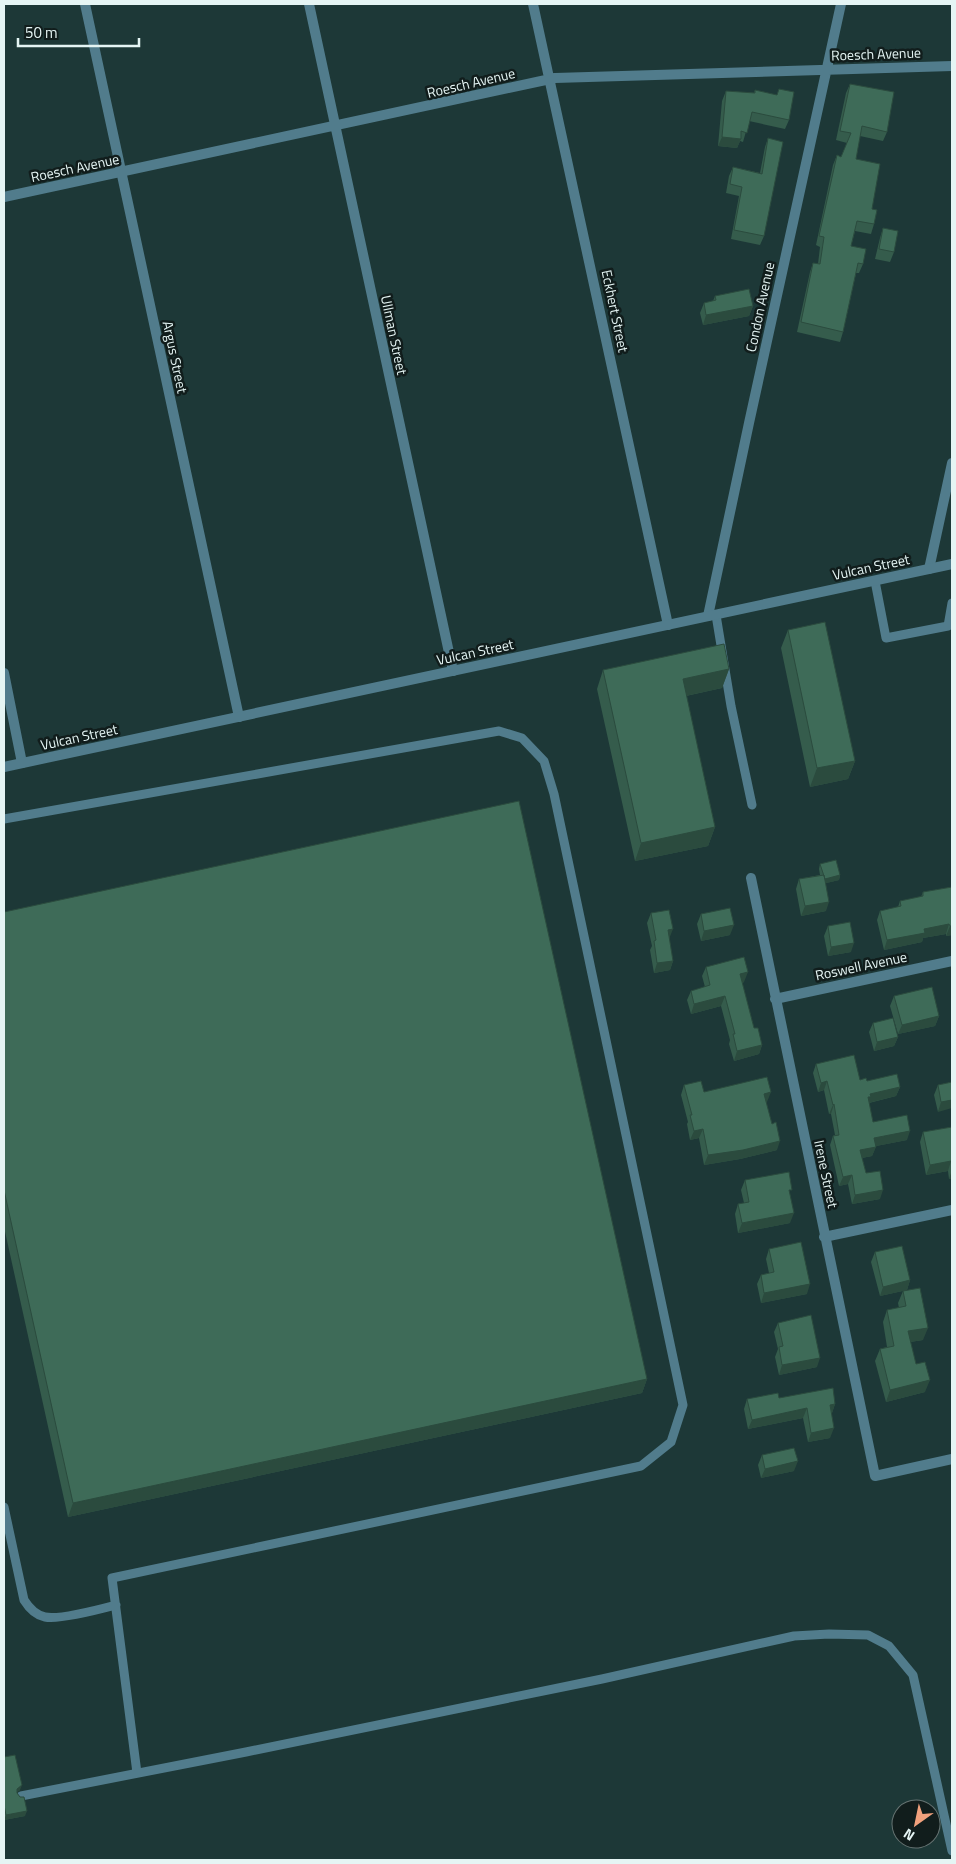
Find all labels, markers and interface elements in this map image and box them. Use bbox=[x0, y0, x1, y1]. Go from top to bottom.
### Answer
scale bar bbox=[18, 15, 139, 47]
text: 50 m bbox=[25, 21, 58, 44]
street label: Roesch Avenue bbox=[831, 41, 921, 66]
street label: Roesch Avenue bbox=[425, 62, 517, 103]
street label: Roesch Avenue bbox=[29, 148, 121, 187]
street label: Condon Avenue bbox=[740, 260, 779, 354]
street label: Eckhert Street bbox=[596, 268, 635, 354]
street label: Ullman Street bbox=[376, 293, 413, 377]
street label: Argus Street bbox=[158, 319, 193, 395]
street label: Vulcan Street bbox=[830, 548, 911, 585]
street label: Vulcan Street bbox=[434, 633, 515, 670]
street label: Vulcan Street bbox=[38, 718, 119, 755]
street label: Roswell Avenue bbox=[813, 946, 909, 985]
street label: Irene Street bbox=[809, 1138, 844, 1210]
north arrow bbox=[891, 1799, 941, 1849]
text: N bbox=[899, 1824, 918, 1847]

